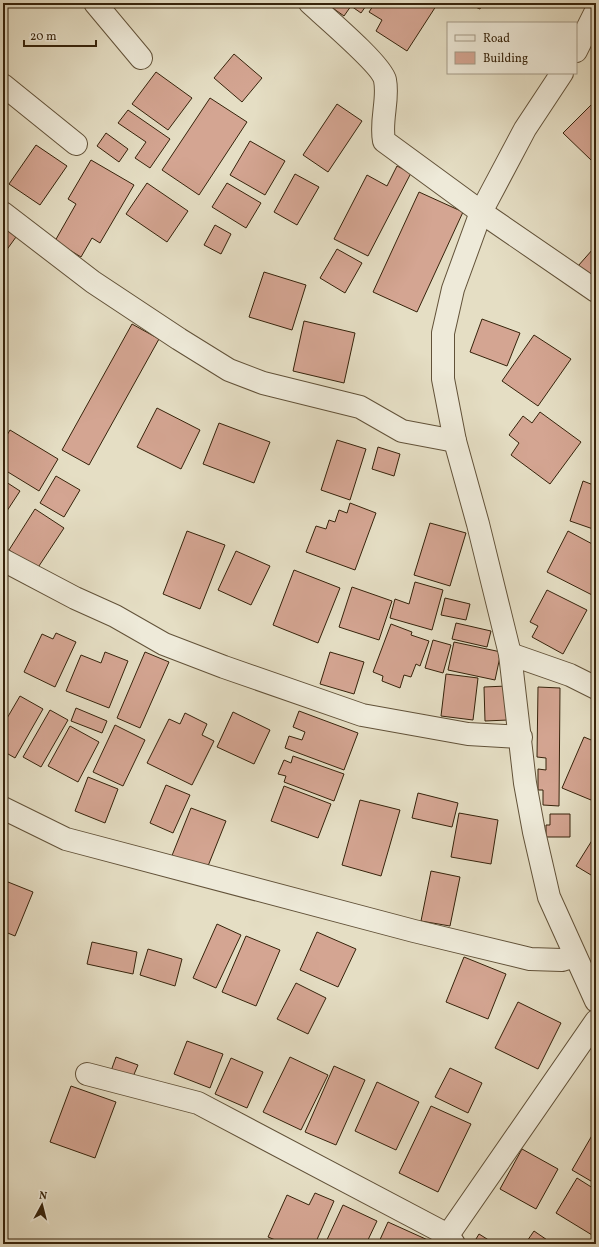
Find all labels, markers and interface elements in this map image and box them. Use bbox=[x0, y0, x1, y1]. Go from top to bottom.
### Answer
scale bar bbox=[24, 22, 96, 48]
legend bbox=[447, 22, 577, 74]
text: 20 m bbox=[30, 29, 57, 45]
text: Road bbox=[483, 31, 510, 47]
text: Building bbox=[483, 51, 528, 67]
north arrow bbox=[22, 1185, 62, 1225]
text: N bbox=[38, 1189, 48, 1204]

